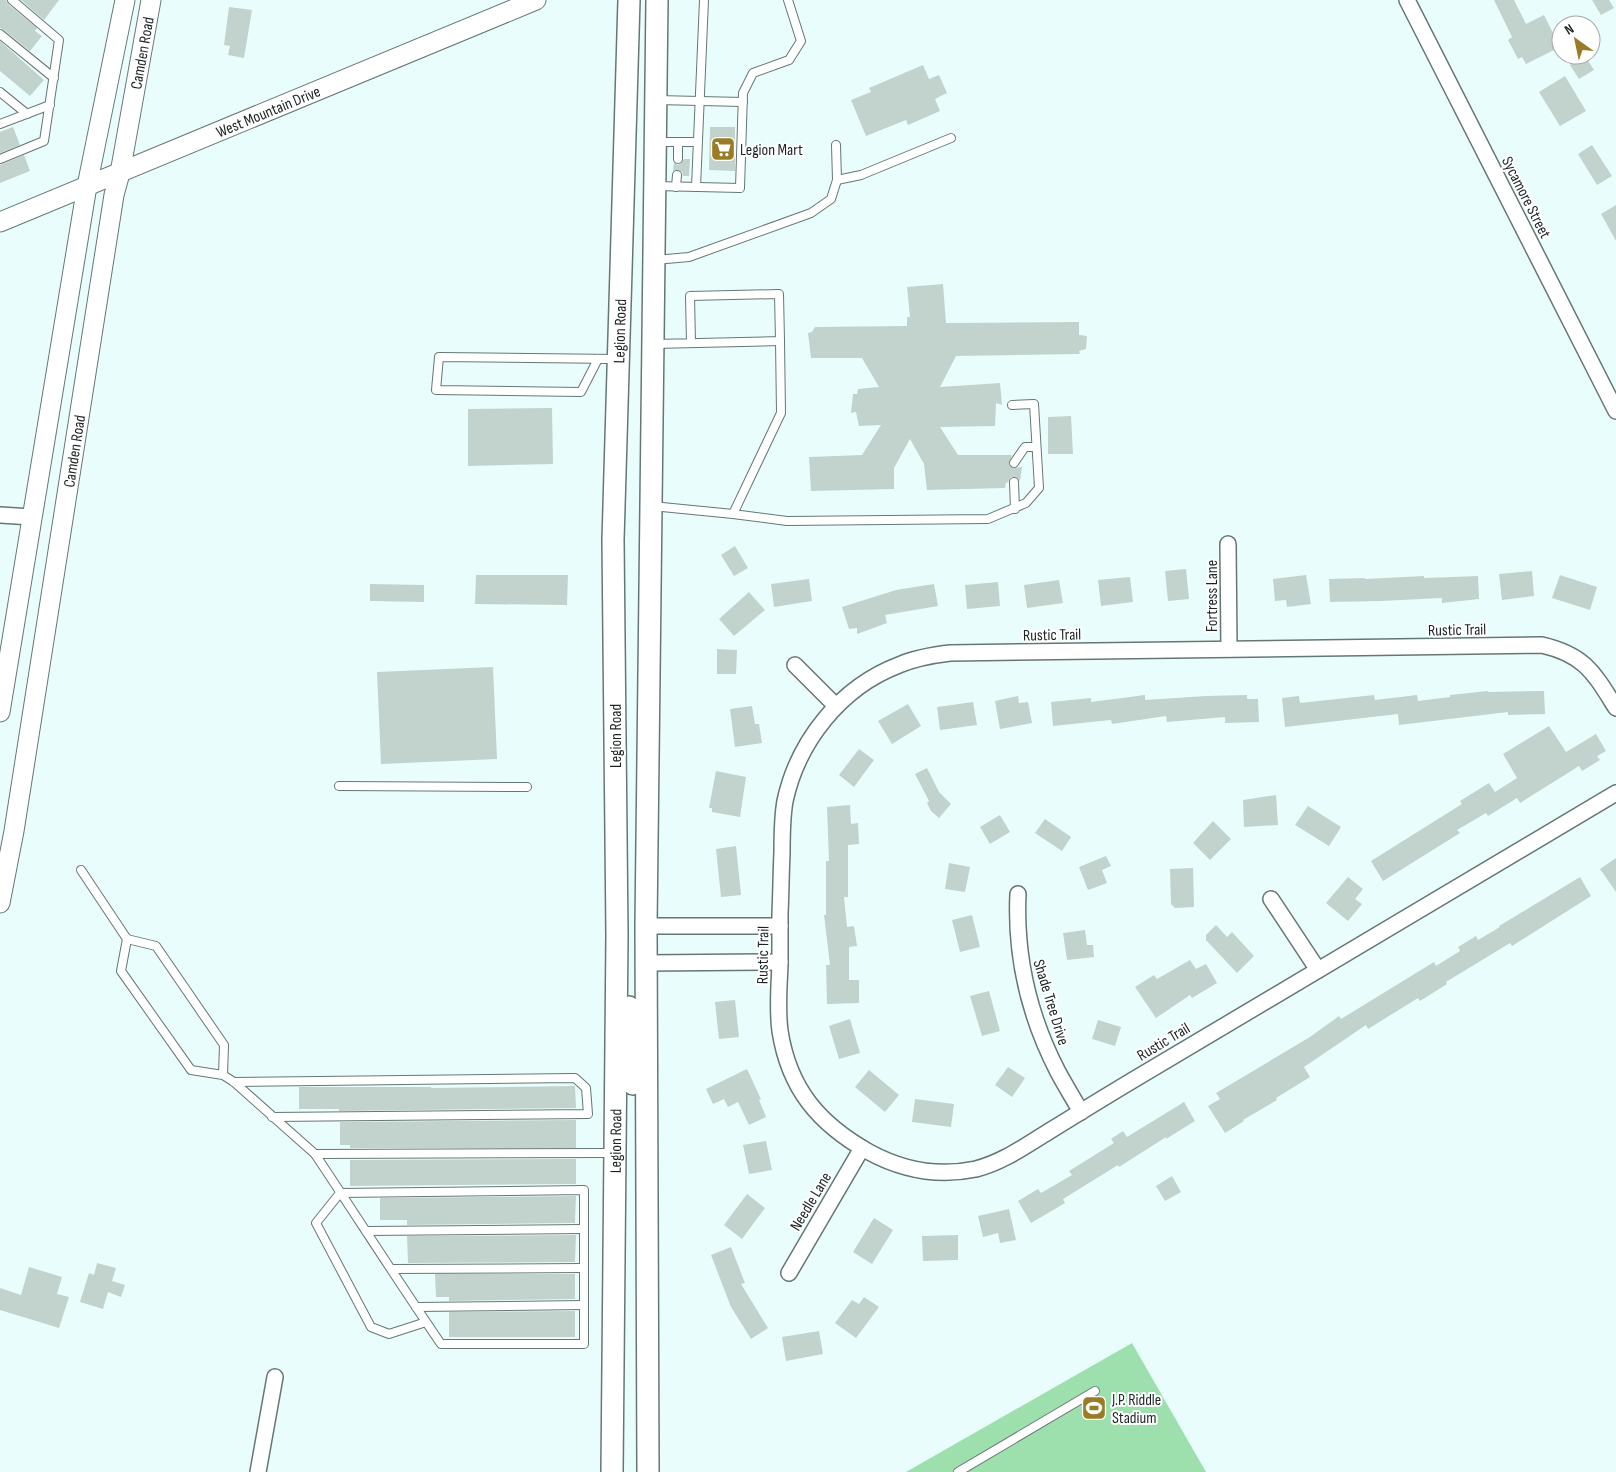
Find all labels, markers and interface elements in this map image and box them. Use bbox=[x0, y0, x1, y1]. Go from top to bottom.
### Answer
street label: Camden Road bbox=[127, 15, 159, 91]
north arrow bbox=[1551, 15, 1601, 65]
text: N bbox=[1561, 20, 1577, 39]
street label: West Mountain Drive bbox=[214, 82, 323, 142]
supermarket icon: Legion Mart bbox=[710, 136, 736, 162]
place label: Legion Mart bbox=[740, 141, 803, 160]
street label: Sycamore Street bbox=[1497, 154, 1554, 242]
street label: Legion Road bbox=[610, 299, 631, 364]
street label: Camden Road bbox=[60, 414, 90, 489]
street label: Fortress Lane bbox=[1203, 560, 1222, 632]
street label: Rustic Trail bbox=[1428, 620, 1486, 641]
street label: Rustic Trail bbox=[1023, 625, 1081, 646]
street label: Legion Road bbox=[607, 704, 626, 768]
street label: Rustic Trail bbox=[753, 926, 774, 984]
street label: Shade Tree Drive bbox=[1029, 957, 1073, 1048]
street label: Rustic Trail bbox=[1134, 1019, 1194, 1065]
street label: Legion Road bbox=[607, 1109, 626, 1173]
street label: Needle Lane bbox=[786, 1169, 836, 1235]
place label: J.P. Riddle Stadium bbox=[1111, 1391, 1161, 1428]
sports icon: J.P. Riddle Stadium bbox=[1081, 1395, 1107, 1421]

